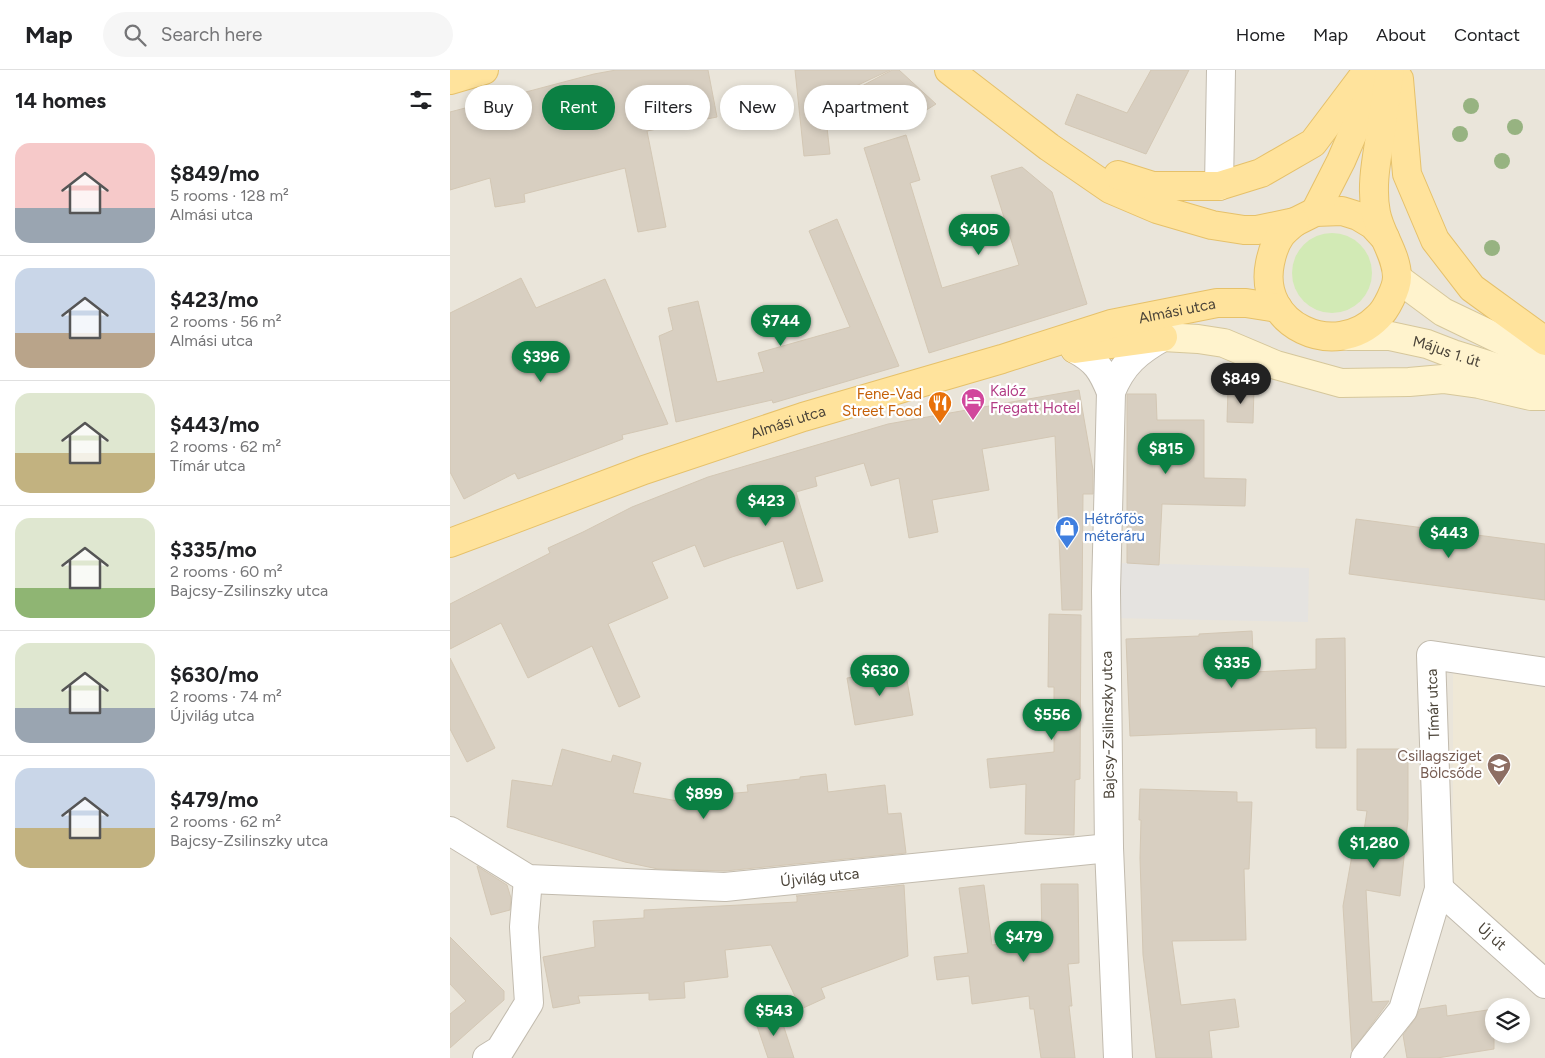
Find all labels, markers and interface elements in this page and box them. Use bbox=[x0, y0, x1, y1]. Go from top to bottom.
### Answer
search box bbox=[103, 12, 453, 57]
text: Map bbox=[25, 20, 73, 49]
icon: search bbox=[121, 21, 149, 49]
text: Search here bbox=[161, 23, 262, 46]
text: Home bbox=[1236, 24, 1285, 46]
text: Map bbox=[1313, 24, 1348, 46]
text: About bbox=[1376, 24, 1426, 46]
text: Contact bbox=[1454, 24, 1520, 46]
chip: Buy bbox=[465, 85, 532, 130]
chip: Rent bbox=[542, 85, 615, 130]
chip: Filters bbox=[625, 85, 710, 130]
chip: New bbox=[720, 85, 794, 130]
chip: Apartment bbox=[804, 85, 927, 130]
icon: filters bbox=[407, 86, 435, 114]
text: 14 homes bbox=[15, 88, 106, 113]
text: $849/mo bbox=[170, 161, 260, 186]
icon: home bbox=[55, 163, 115, 223]
text: 5 rooms · 128 m² bbox=[170, 186, 289, 205]
text: Almási utca bbox=[170, 205, 253, 224]
pin: $405 bbox=[949, 214, 1009, 256]
text: $405 bbox=[960, 220, 998, 239]
text: $423/mo bbox=[170, 287, 258, 312]
icon: home bbox=[55, 288, 115, 348]
street label: Almási utca bbox=[1137, 295, 1217, 327]
pin: $744 bbox=[751, 304, 811, 347]
text: $744 bbox=[762, 311, 800, 330]
text: 2 rooms · 56 m² bbox=[170, 312, 282, 331]
text: Almási utca bbox=[170, 331, 253, 350]
street label: Május 1. út bbox=[1411, 332, 1483, 371]
pin: $396 bbox=[511, 340, 571, 383]
text: $396 bbox=[523, 347, 559, 366]
pin: $849 bbox=[1211, 362, 1271, 405]
text: $849 bbox=[1222, 369, 1260, 388]
place label: Kalóz Fregatt Hotel bbox=[990, 382, 1080, 417]
place label: Fene-Vad Street Food bbox=[842, 385, 922, 420]
hotel icon: Kalóz Fregatt Hotel bbox=[960, 387, 986, 421]
restaurant icon: Fene-Vad Street Food bbox=[927, 390, 953, 424]
street label: Almási utca bbox=[748, 402, 828, 443]
text: $443/mo bbox=[170, 412, 259, 437]
icon: home bbox=[55, 413, 115, 473]
pin: $815 bbox=[1136, 432, 1196, 475]
text: 2 rooms · 62 m² bbox=[170, 437, 281, 456]
text: $815 bbox=[1149, 439, 1183, 458]
text: Tímár utca bbox=[170, 456, 245, 475]
pin: $423 bbox=[736, 484, 796, 527]
text: $423 bbox=[747, 491, 785, 510]
place label: Hétrőfös méteráru bbox=[1084, 510, 1145, 545]
shop icon: Hétrőfös méteráru bbox=[1054, 515, 1080, 549]
pin: $443 bbox=[1419, 516, 1479, 559]
text: $443 bbox=[1430, 523, 1468, 542]
text: $335/mo bbox=[170, 537, 257, 562]
icon: home bbox=[55, 538, 115, 598]
text: 2 rooms · 60 m² bbox=[170, 562, 283, 581]
text: Bajcsy-Zsilinszky utca bbox=[170, 581, 328, 600]
pin: $335 bbox=[1202, 646, 1262, 689]
street label: Bajcsy-Zsilinszky utca bbox=[1098, 651, 1118, 799]
text: $335 bbox=[1214, 653, 1250, 672]
pin: $630 bbox=[850, 654, 910, 697]
text: $630 bbox=[861, 661, 899, 680]
text: $630/mo bbox=[170, 662, 259, 687]
icon: home bbox=[55, 663, 115, 723]
street label: Tímár utca bbox=[1423, 668, 1443, 740]
text: 2 rooms · 74 m² bbox=[170, 687, 282, 706]
pin: $556 bbox=[1022, 698, 1082, 741]
text: $556 bbox=[1034, 705, 1070, 724]
text: Újvilág utca bbox=[170, 706, 254, 725]
place label: Csillagsziget Bölcsőde bbox=[1397, 747, 1482, 782]
school or university icon: Csillagsziget Bölcsőde bbox=[1486, 752, 1512, 786]
pin: $899 bbox=[674, 778, 734, 820]
text: $899 bbox=[685, 784, 723, 803]
text: $479/mo bbox=[170, 787, 258, 812]
icon: home bbox=[55, 788, 115, 848]
text: 2 rooms · 62 m² bbox=[170, 812, 281, 831]
pin: $1,280 bbox=[1333, 826, 1415, 869]
text: Bajcsy-Zsilinszky utca bbox=[170, 831, 328, 850]
text: $1,280 bbox=[1349, 833, 1399, 852]
street label: Újvilág utca bbox=[779, 864, 860, 890]
street label: Új út bbox=[1474, 919, 1510, 954]
pin: $479 bbox=[994, 920, 1054, 963]
text: $479 bbox=[1005, 927, 1043, 946]
pin: $543 bbox=[744, 994, 804, 1037]
map controls bbox=[1485, 998, 1530, 1043]
button: layers bbox=[1485, 998, 1530, 1043]
text: $543 bbox=[755, 1001, 793, 1020]

